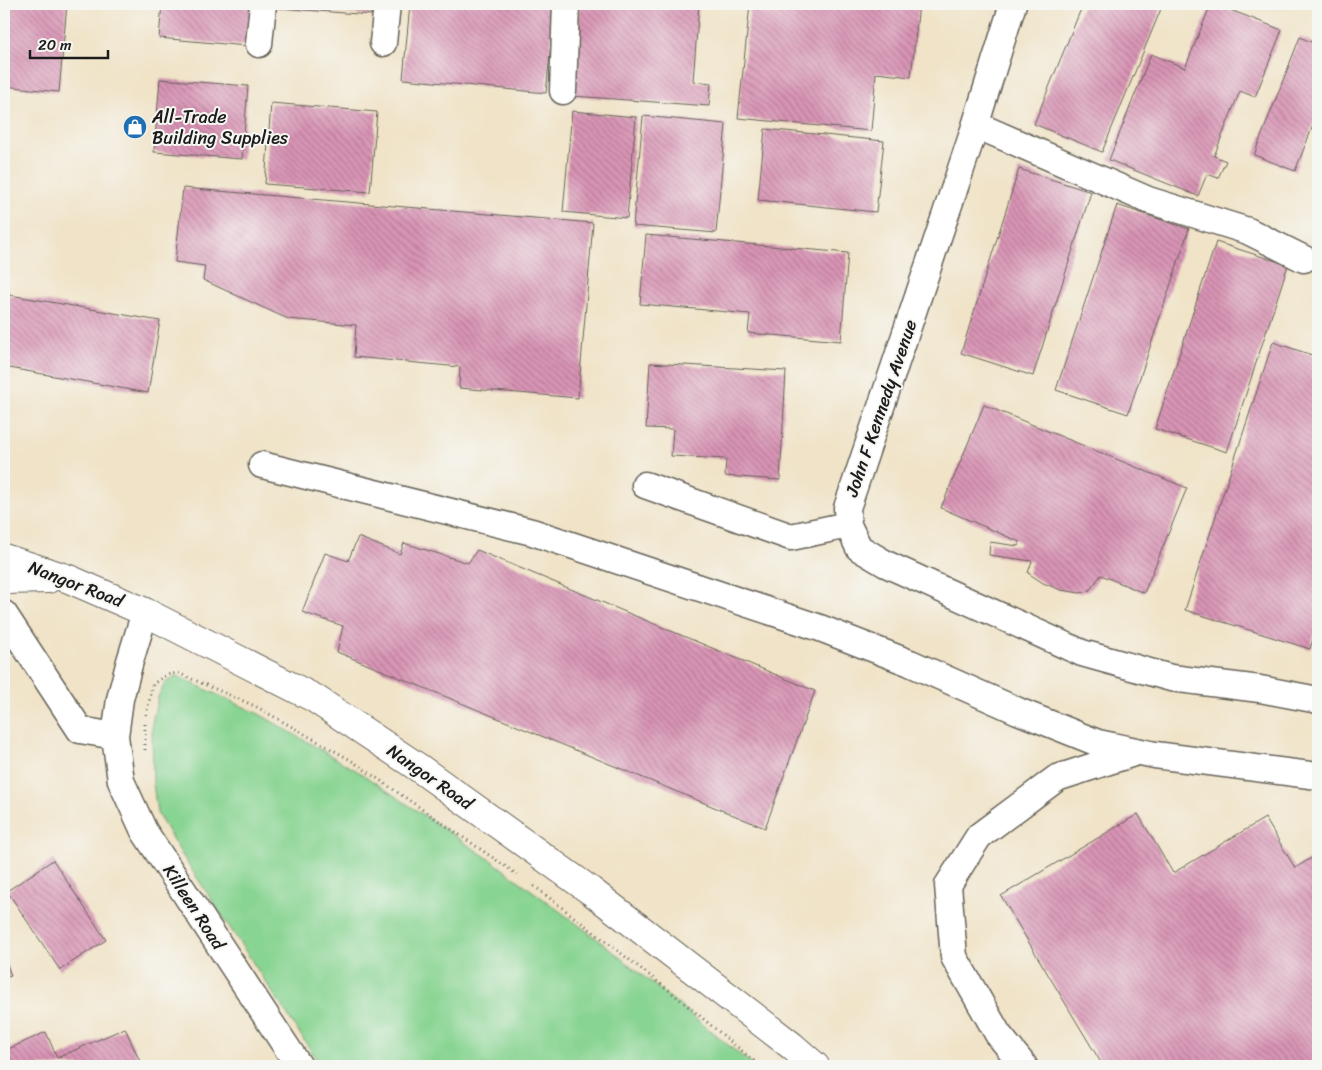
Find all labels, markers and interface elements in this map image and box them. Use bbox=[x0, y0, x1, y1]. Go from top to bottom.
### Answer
scale bar bbox=[30, 28, 108, 60]
text: 20 m bbox=[38, 32, 72, 58]
place label: All-Trade Building Supplies bbox=[151, 101, 289, 154]
shop icon: All-Trade Building Supplies bbox=[122, 114, 148, 140]
street label: John F Kennedy Avenue bbox=[835, 315, 926, 502]
street label: Nangor Road bbox=[24, 551, 130, 617]
street label: Nangor Road bbox=[380, 735, 481, 820]
street label: Killeen Road bbox=[154, 858, 235, 958]

